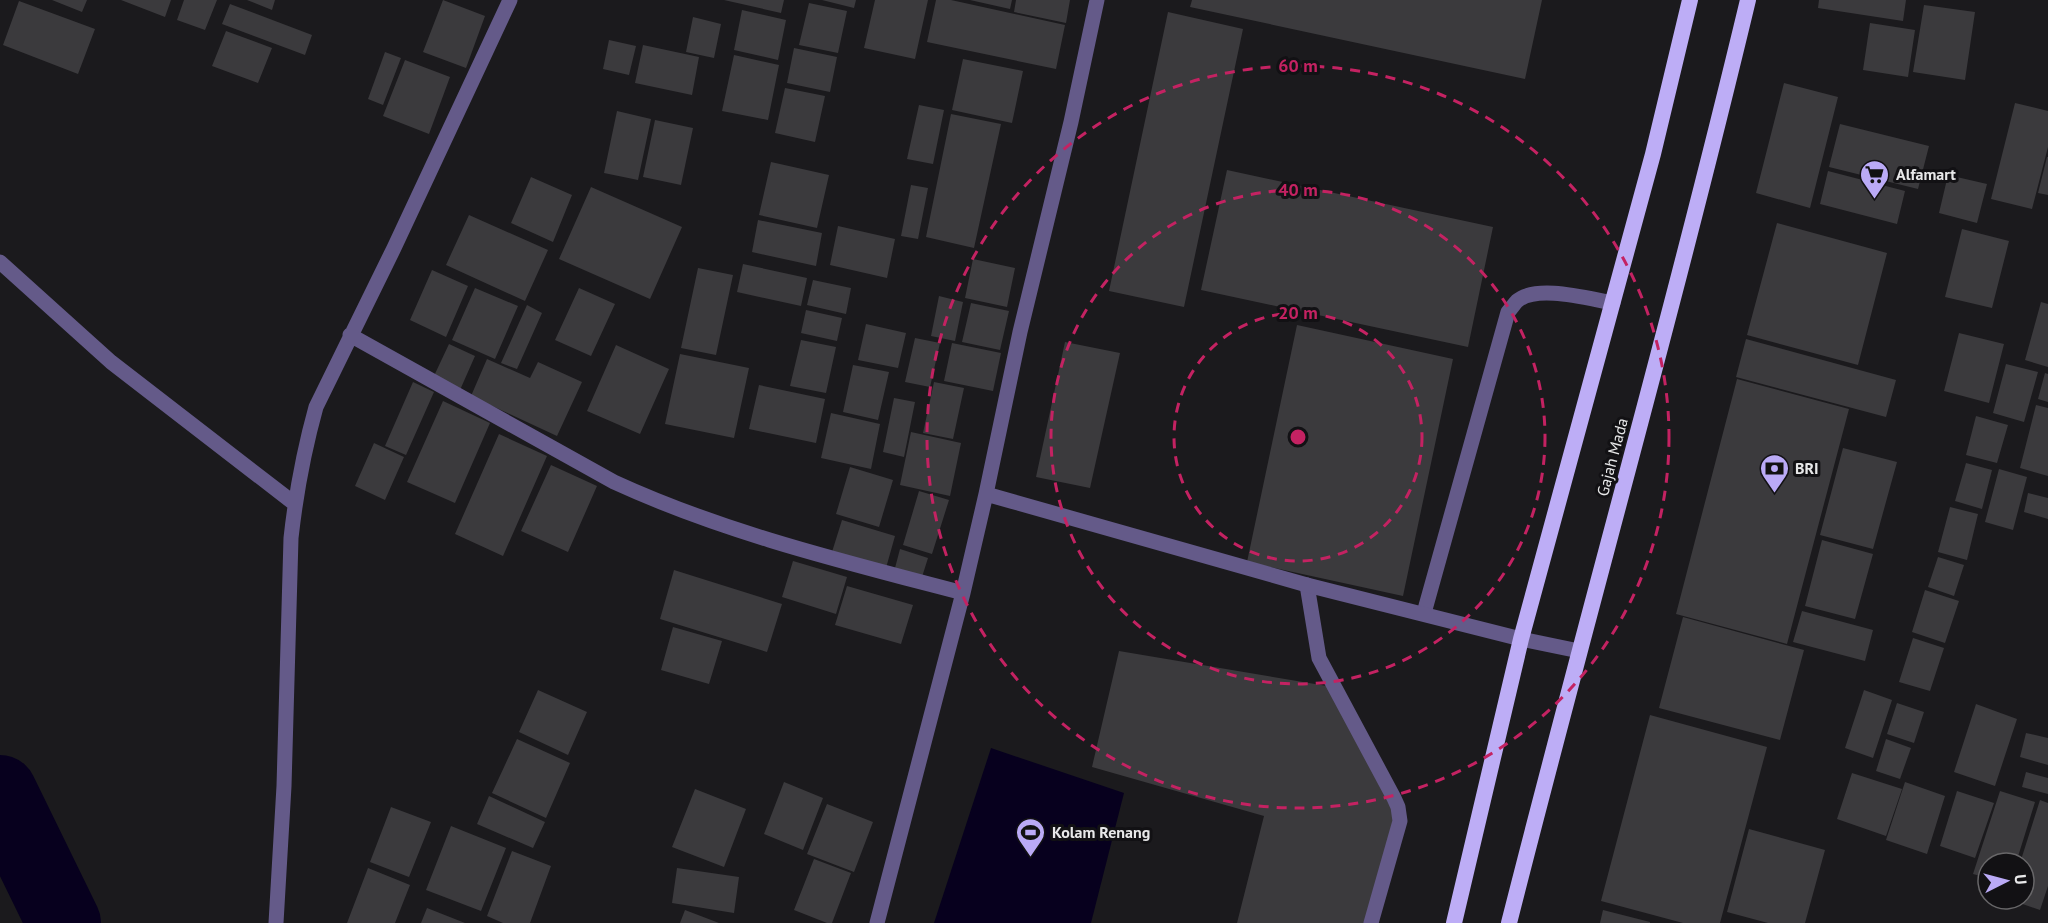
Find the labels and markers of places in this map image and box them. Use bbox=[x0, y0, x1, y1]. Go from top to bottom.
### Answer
supermarket icon: Alfamart bbox=[1859, 158, 1891, 200]
place label: Alfamart bbox=[1896, 164, 1956, 184]
centre of rings bbox=[1288, 427, 1308, 447]
bank icon: BRI bbox=[1758, 452, 1790, 494]
place label: BRI bbox=[1795, 458, 1819, 478]
sports icon: Kolam Renang bbox=[1015, 816, 1047, 858]
place label: Kolam Renang bbox=[1052, 822, 1150, 842]

